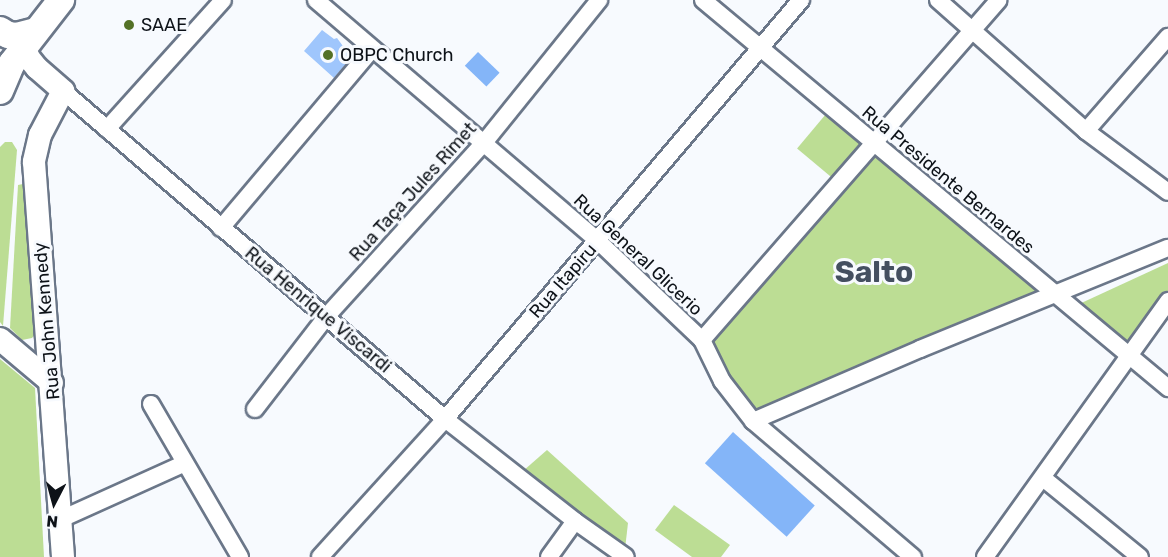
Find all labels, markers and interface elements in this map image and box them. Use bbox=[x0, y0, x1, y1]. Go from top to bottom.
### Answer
place label: SAAE bbox=[141, 14, 187, 36]
marker: SAAE bbox=[122, 18, 136, 32]
place label: OBPC Church bbox=[340, 44, 454, 66]
marker: OBPC Church bbox=[321, 48, 335, 62]
street label: Rua Presidente Bernardes bbox=[857, 102, 1039, 258]
street label: Rua Taça Jules Rimet bbox=[345, 118, 481, 266]
street label: Rua General Glicerio bbox=[569, 190, 707, 320]
street label: Rua Itapiru bbox=[525, 239, 601, 323]
street label: Rua John Kennedy bbox=[29, 241, 65, 401]
street label: Rua Henrique Viscardi bbox=[240, 242, 396, 378]
district label: Salto bbox=[835, 254, 913, 290]
north arrow bbox=[24, 473, 84, 533]
text: N bbox=[45, 511, 59, 531]

